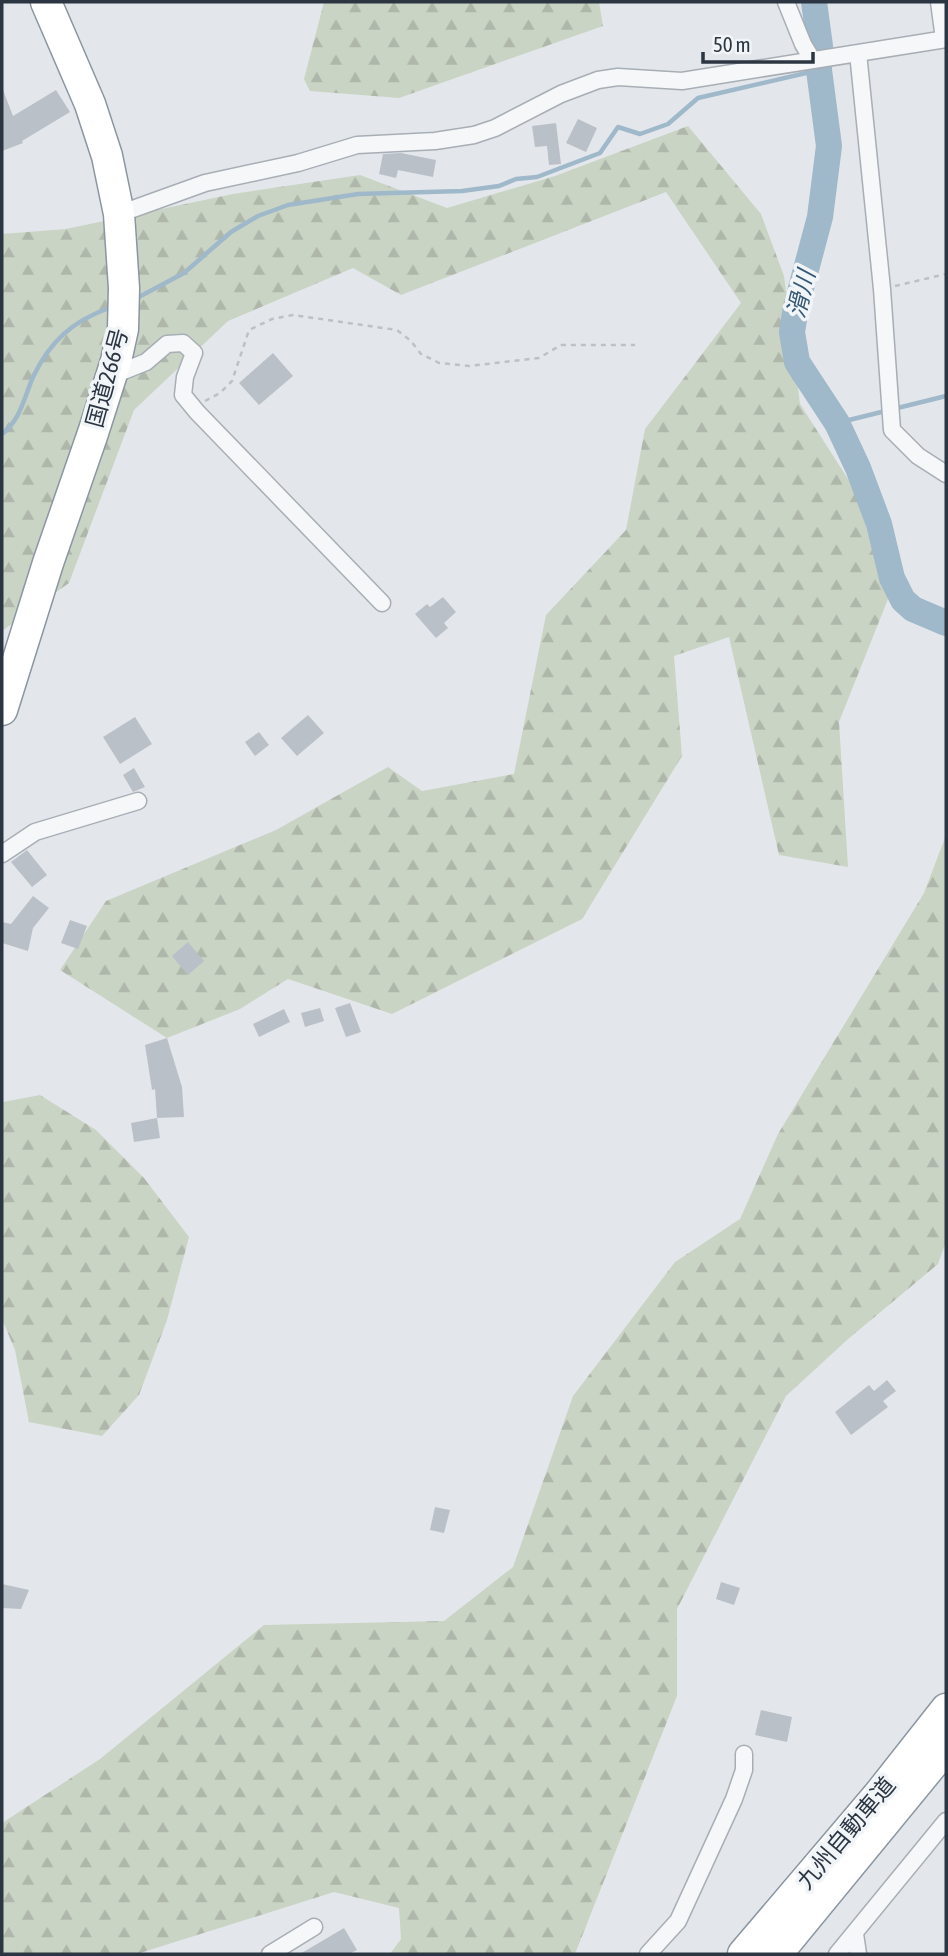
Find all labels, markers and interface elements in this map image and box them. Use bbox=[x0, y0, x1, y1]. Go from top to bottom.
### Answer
scale bar bbox=[703, 21, 813, 65]
text: 50 m bbox=[713, 32, 751, 56]
water label: 滑川 bbox=[782, 265, 821, 321]
street label: 国道266号 bbox=[81, 326, 133, 430]
street label: 九州自動車道 bbox=[792, 1772, 900, 1894]

